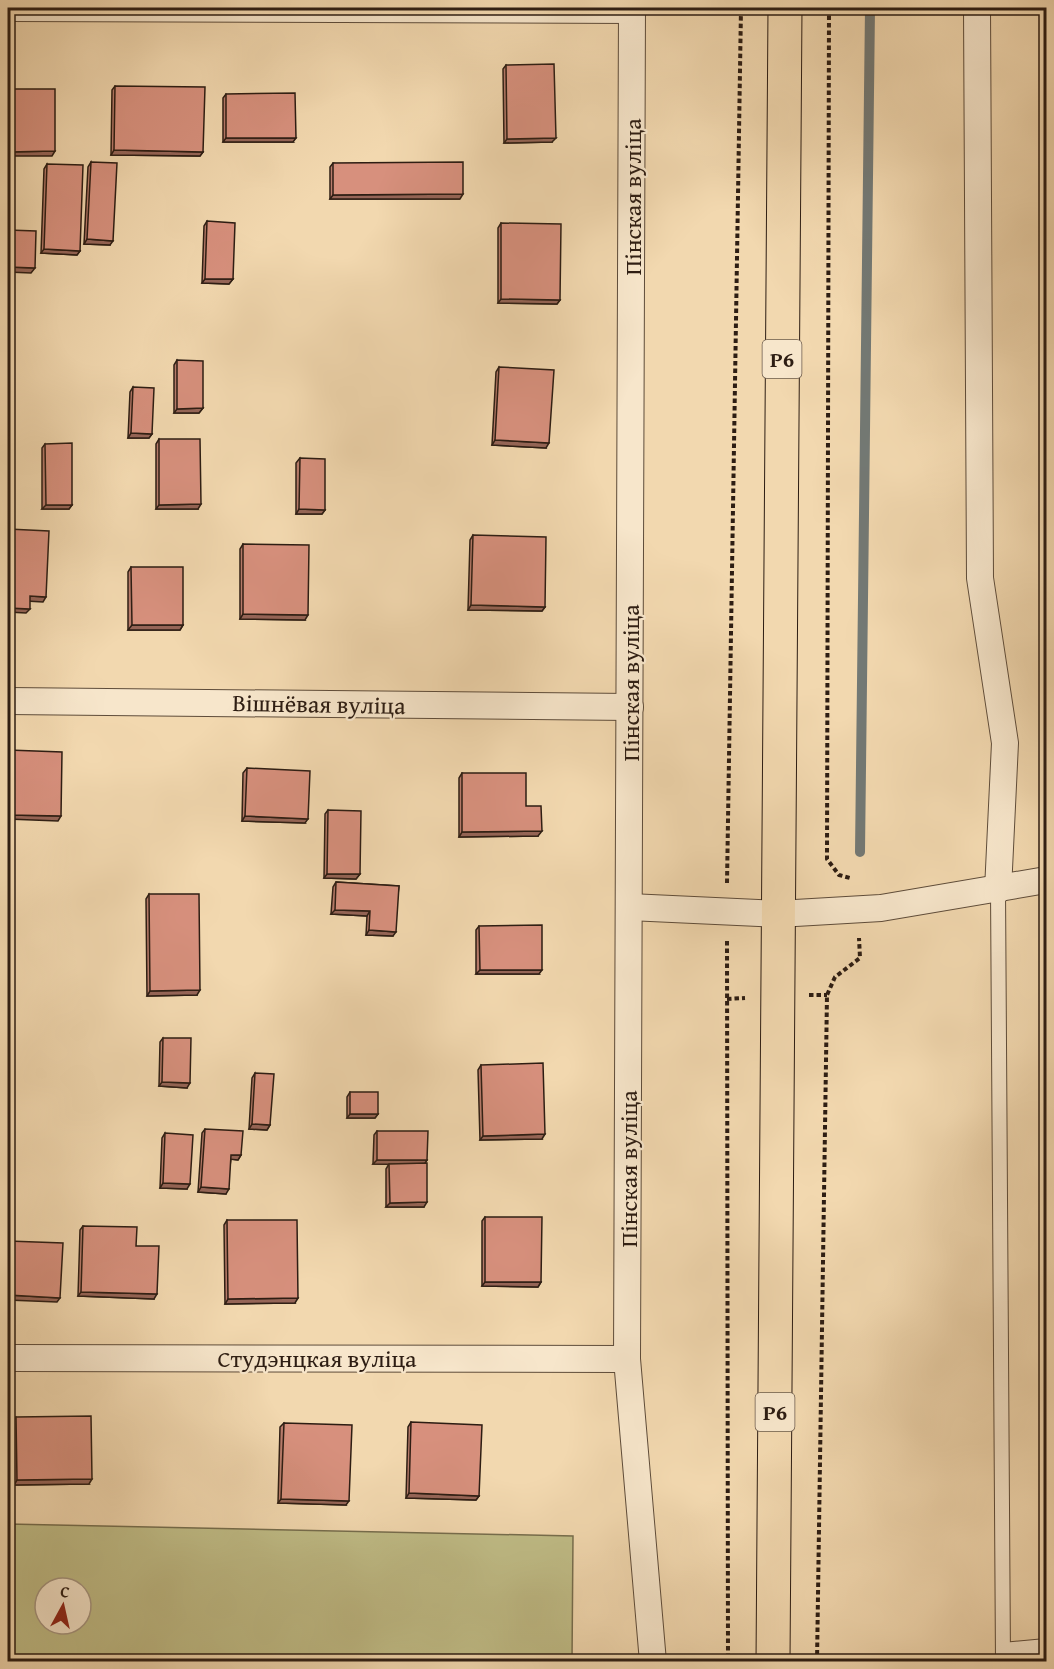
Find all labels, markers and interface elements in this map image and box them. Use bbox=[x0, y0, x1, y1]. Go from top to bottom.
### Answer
street label: Пінская вуліца bbox=[615, 118, 650, 276]
road number: Р6 bbox=[762, 340, 802, 378]
street label: Пінская вуліца bbox=[613, 604, 648, 762]
street label: Вішнёвая вуліца bbox=[232, 685, 406, 723]
street label: Пінская вуліца bbox=[611, 1090, 646, 1248]
street label: Студэнцкая вуліца bbox=[217, 1341, 417, 1376]
road number: Р6 bbox=[756, 1393, 794, 1431]
north arrow bbox=[33, 1576, 93, 1636]
text: С bbox=[59, 1579, 71, 1604]

